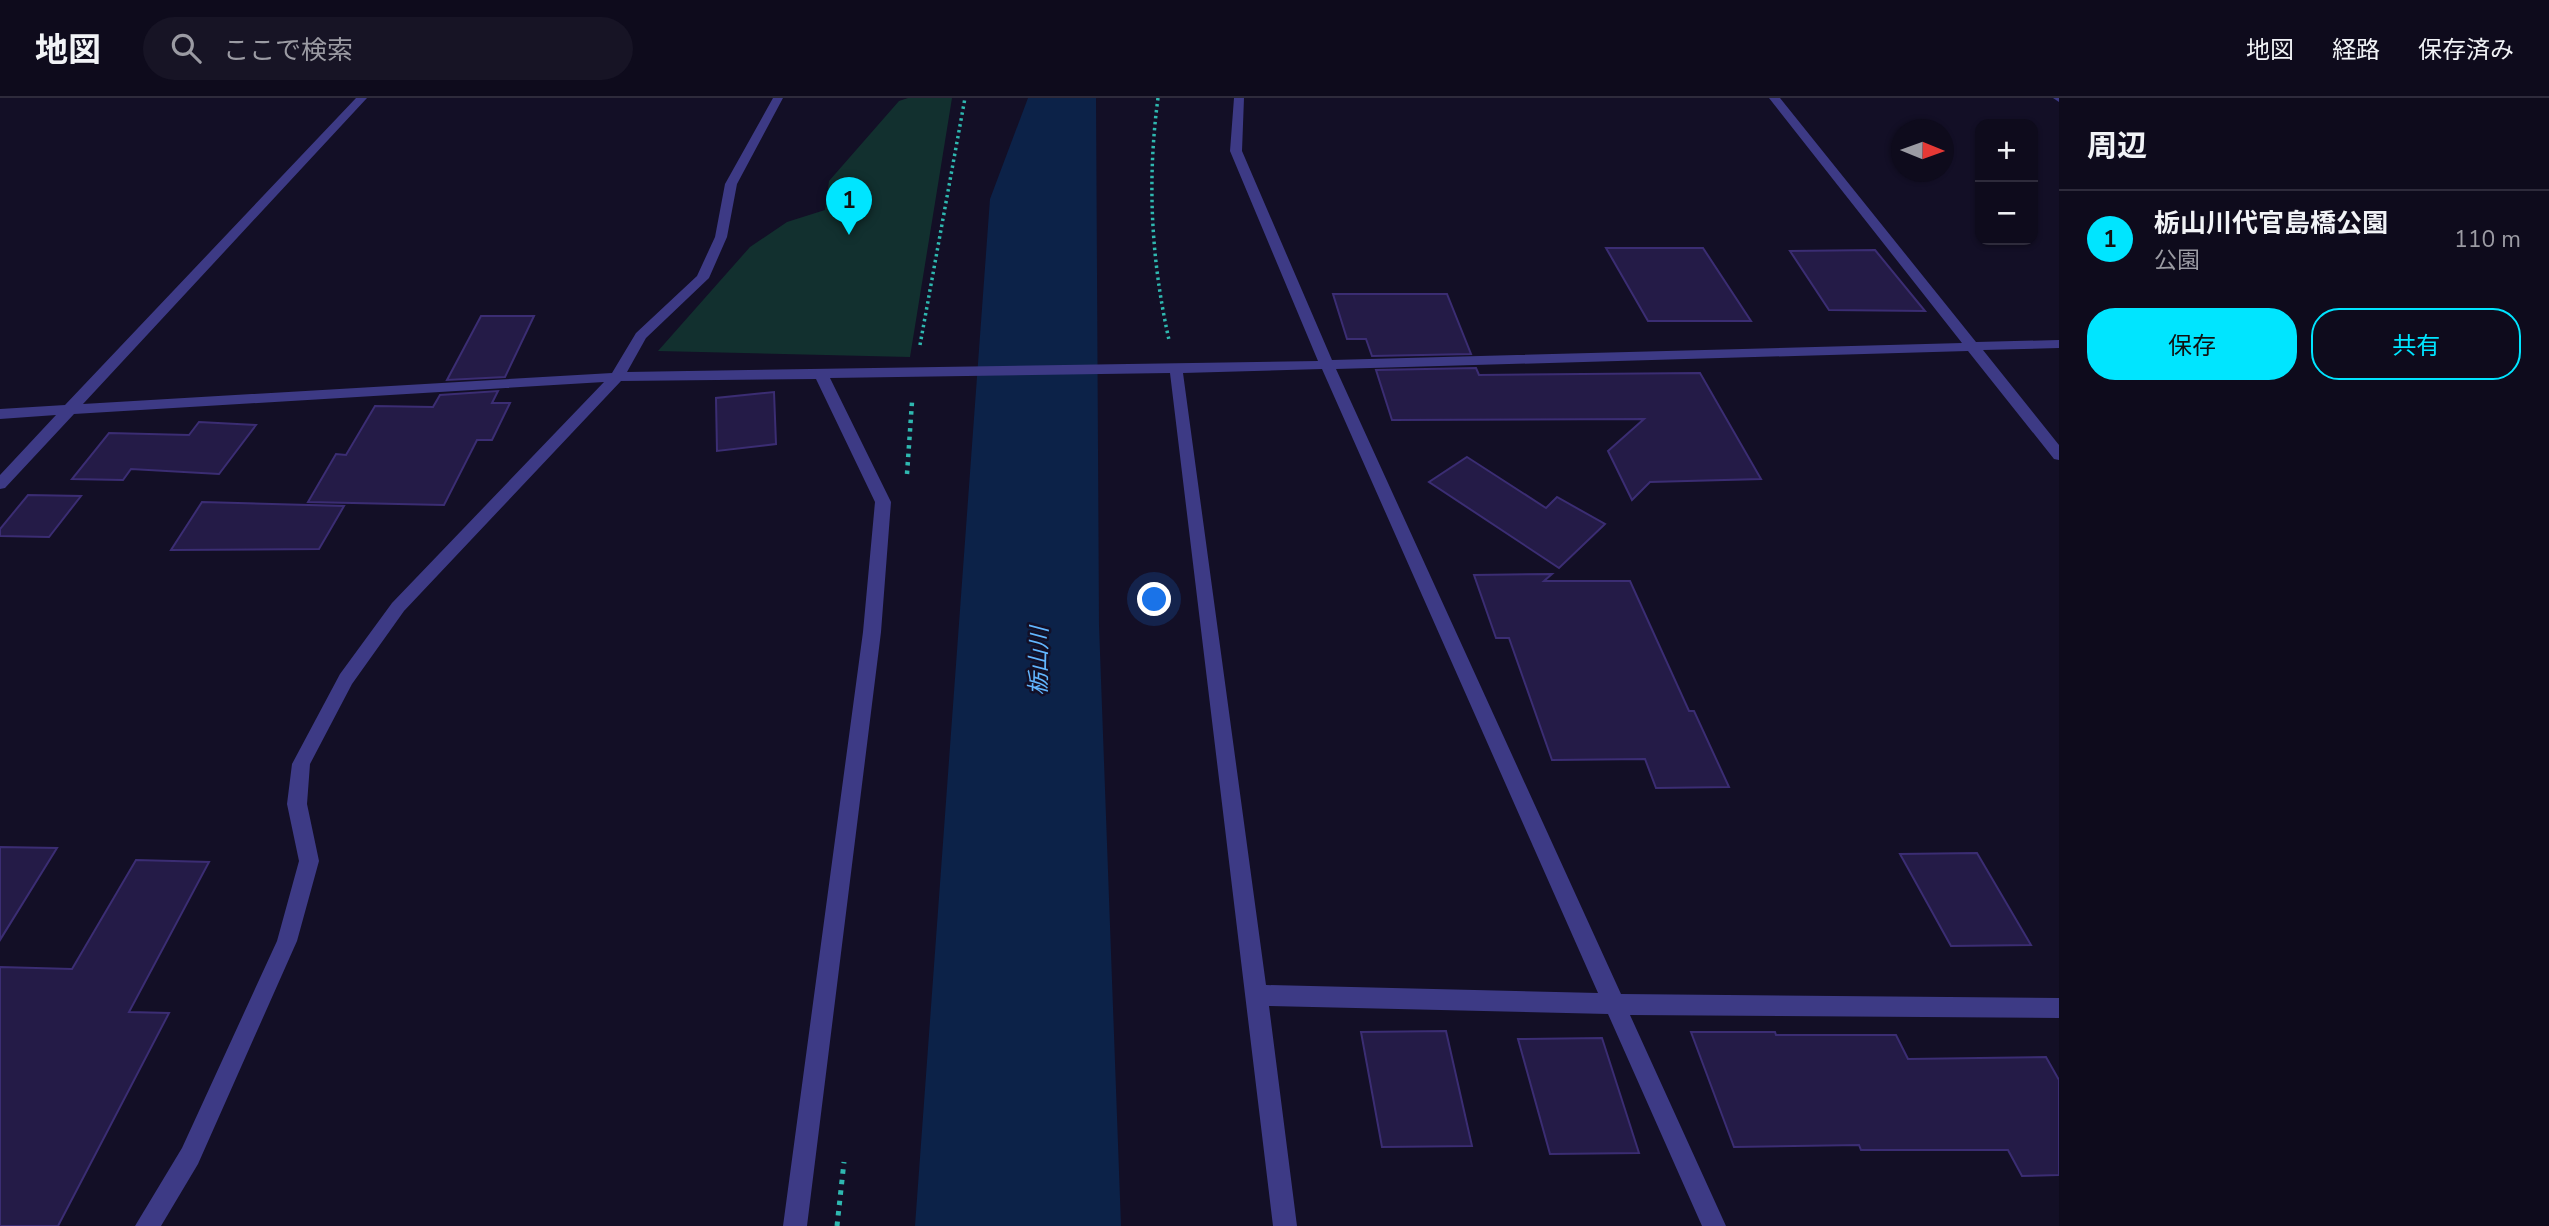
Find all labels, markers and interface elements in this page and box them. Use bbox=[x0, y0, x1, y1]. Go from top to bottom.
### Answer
search box bbox=[143, 17, 633, 80]
text: 地図 bbox=[35, 28, 101, 73]
icon: search bbox=[167, 29, 205, 67]
text: ここで検索 bbox=[223, 33, 353, 68]
text: 地図 bbox=[2246, 34, 2294, 66]
text: 経路 bbox=[2332, 34, 2380, 66]
text: 保存済み bbox=[2418, 34, 2514, 66]
north arrow bbox=[1891, 119, 1954, 182]
map controls bbox=[1975, 119, 2038, 245]
button: + bbox=[1975, 119, 2038, 182]
text: 周辺 bbox=[2087, 126, 2147, 167]
pin: 1 bbox=[826, 177, 872, 235]
button: − bbox=[1975, 182, 2038, 245]
text: 栃山川代官島橋公園 bbox=[2154, 206, 2388, 241]
text: 1 bbox=[2103, 224, 2117, 255]
text: 110 m bbox=[2454, 224, 2521, 255]
text: 公園 bbox=[2154, 245, 2200, 276]
button: 保存 bbox=[2087, 308, 2297, 380]
button: 共有 bbox=[2311, 308, 2521, 380]
your location bbox=[1137, 582, 1171, 616]
water label: 栃山川 bbox=[1023, 623, 1055, 696]

